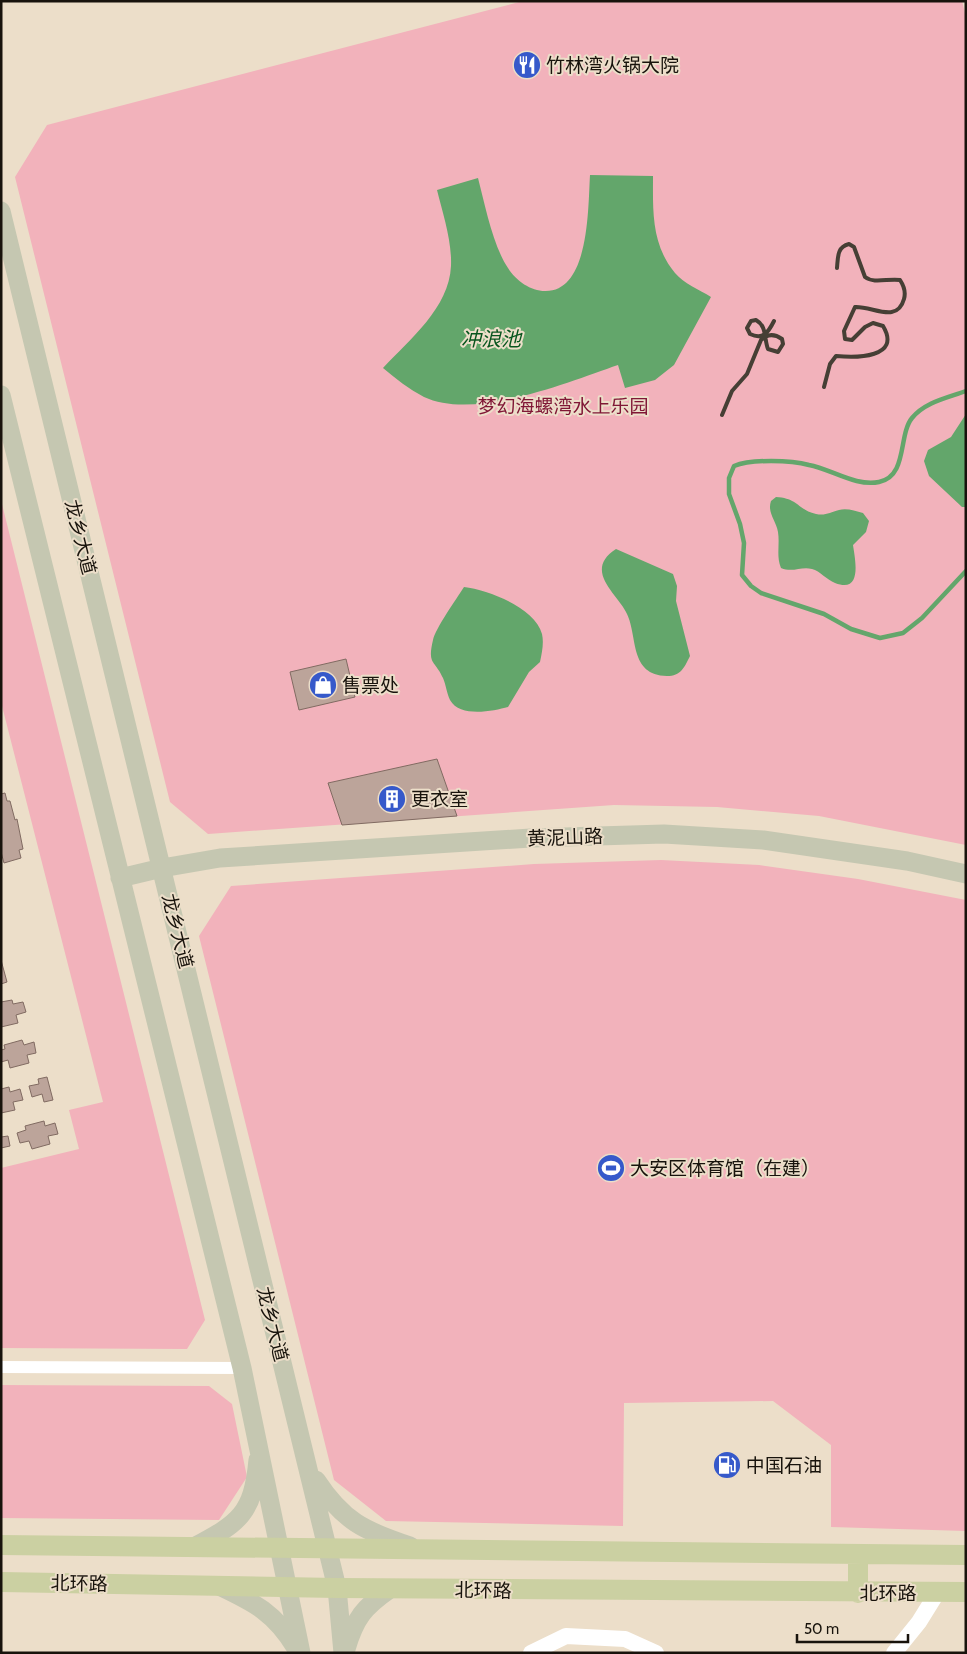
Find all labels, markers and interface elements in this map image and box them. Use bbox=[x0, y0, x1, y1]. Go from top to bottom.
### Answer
restaurant icon: 竹林湾火锅大院 bbox=[512, 50, 542, 80]
place label: 竹林湾火锅大院 bbox=[546, 54, 679, 77]
water label: 冲浪池 bbox=[461, 327, 523, 351]
park label: 梦幻海螺湾水上乐园 bbox=[477, 395, 649, 418]
street label: 龙乡大道 bbox=[60, 497, 101, 577]
shop icon: 售票处 bbox=[308, 670, 338, 700]
place label: 售票处 bbox=[342, 674, 399, 697]
building icon: 更衣室 bbox=[377, 784, 407, 814]
place label: 更衣室 bbox=[411, 788, 468, 811]
street label: 黄泥山路 bbox=[527, 825, 603, 850]
street label: 龙乡大道 bbox=[157, 891, 198, 971]
sports icon: 大安区体育馆（在建） bbox=[596, 1153, 626, 1183]
place label: 大安区体育馆（在建） bbox=[630, 1157, 820, 1180]
street label: 龙乡大道 bbox=[252, 1284, 293, 1364]
fuel station icon: 中国石油 bbox=[712, 1450, 742, 1480]
place label: 中国石油 bbox=[746, 1454, 822, 1477]
street label: 北环路 bbox=[50, 1572, 108, 1595]
street label: 北环路 bbox=[454, 1579, 512, 1602]
street label: 北环路 bbox=[859, 1582, 917, 1605]
scale bar bbox=[797, 1612, 908, 1644]
text: 50 m bbox=[804, 1620, 839, 1638]

